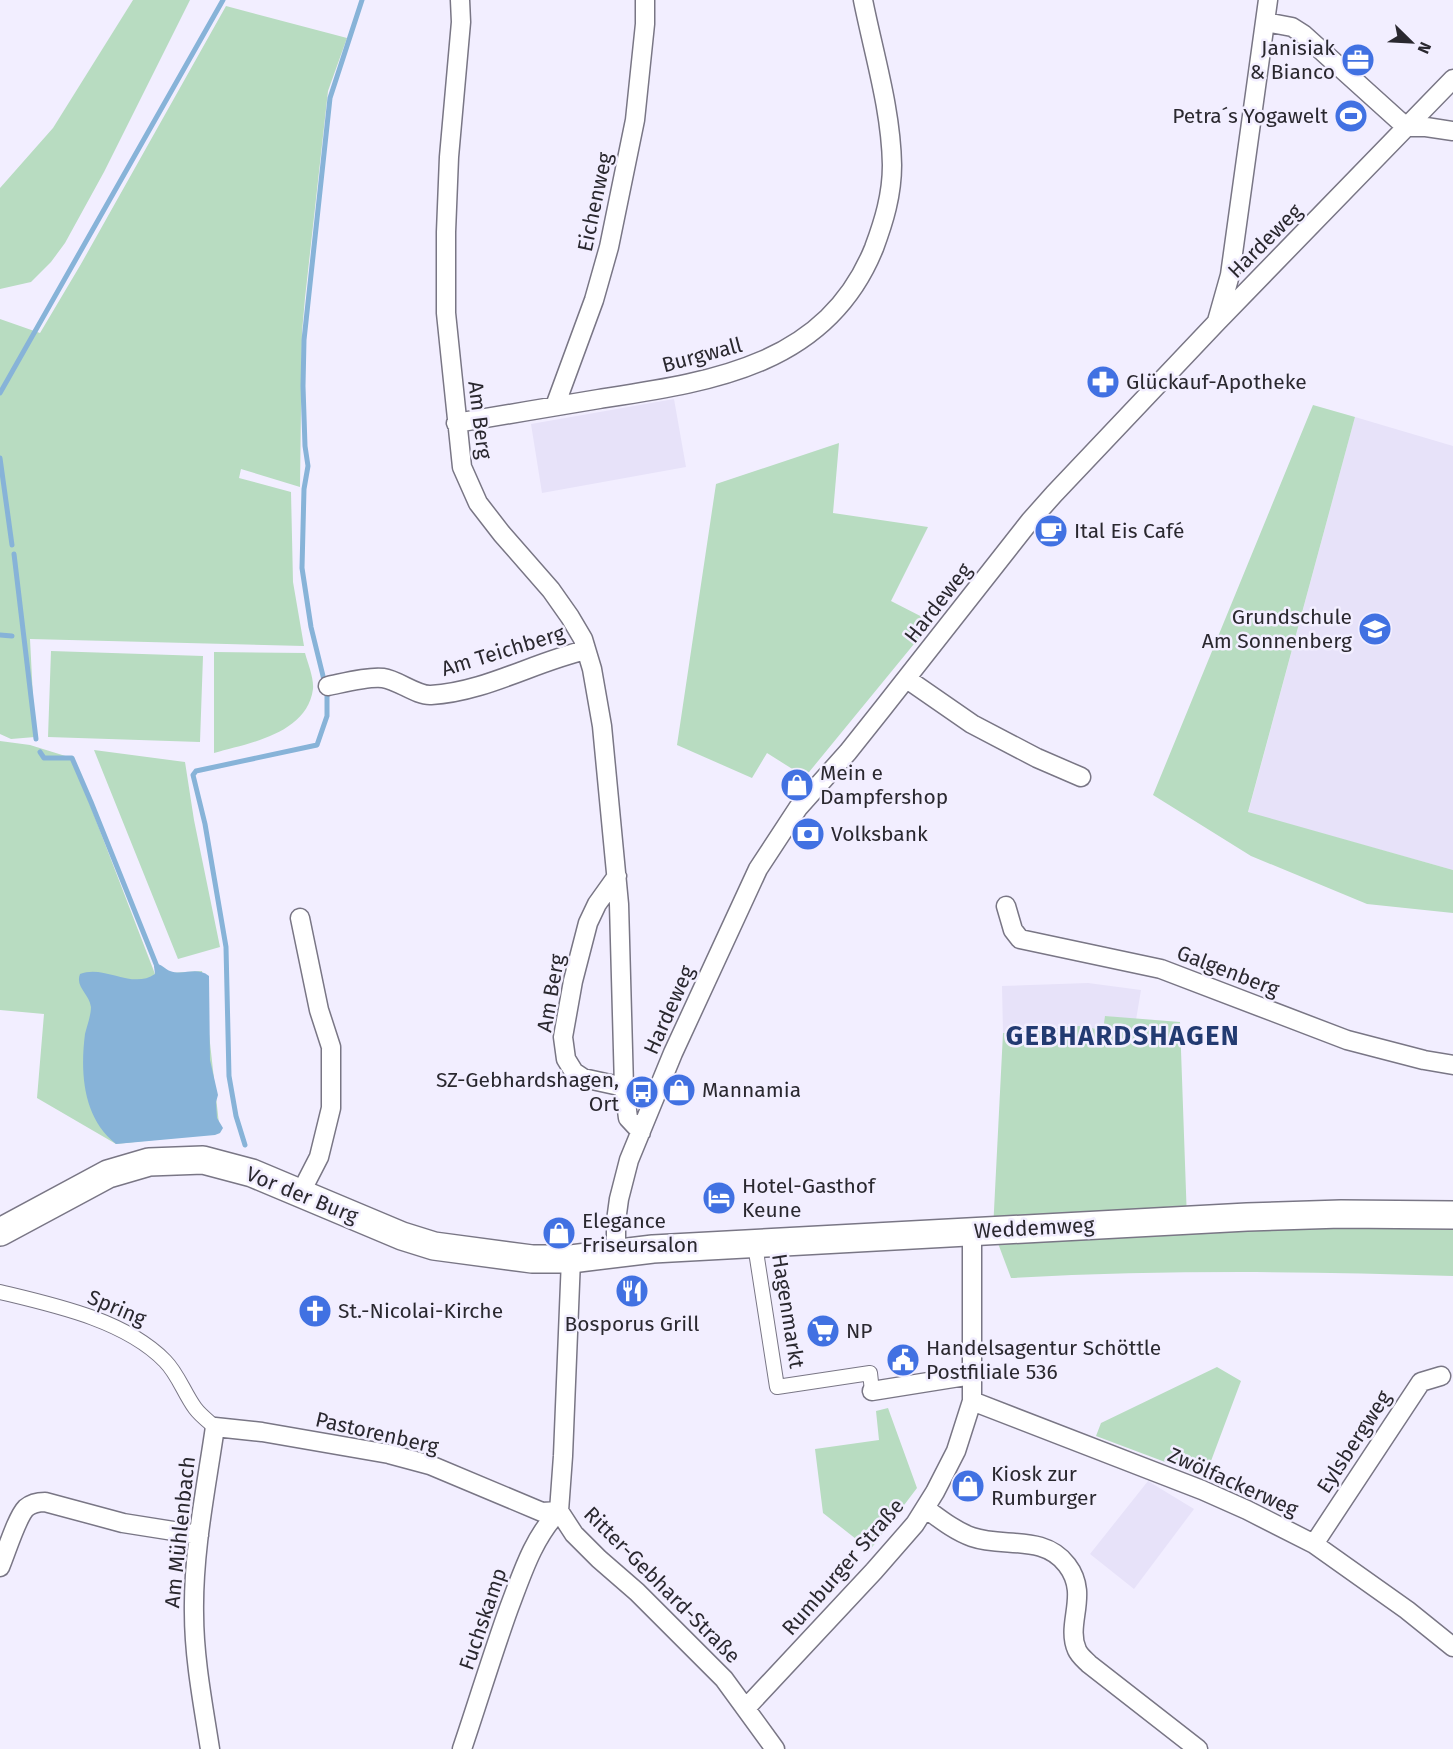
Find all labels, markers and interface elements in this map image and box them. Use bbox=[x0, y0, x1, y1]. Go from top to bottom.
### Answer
north arrow bbox=[1381, 12, 1441, 72]
place label: Janisiak & Bianco bbox=[1250, 35, 1335, 85]
text: N bbox=[1413, 39, 1435, 57]
office icon: Janisiak & Bianco bbox=[1340, 42, 1376, 78]
sports icon: Petra´s Yogawelt bbox=[1333, 98, 1369, 134]
place label: Petra´s Yogawelt bbox=[1172, 103, 1328, 129]
street label: Eichenweg bbox=[572, 150, 618, 254]
street label: Hardeweg bbox=[1222, 198, 1308, 284]
street label: Burgwall bbox=[659, 332, 745, 378]
pharmacy icon: Glückauf-Apotheke bbox=[1085, 364, 1121, 400]
place label: Glückauf-Apotheke bbox=[1126, 369, 1307, 395]
street label: Am Berg bbox=[462, 379, 498, 461]
cafe icon: Ital Eis Café bbox=[1033, 513, 1069, 549]
place label: Ital Eis Café bbox=[1074, 518, 1184, 544]
street label: Hardeweg bbox=[899, 558, 977, 648]
place label: Grundschule Am Sonnenberg bbox=[1202, 604, 1352, 654]
school or university icon: Grundschule Am Sonnenberg bbox=[1357, 611, 1393, 647]
street label: Am Teichberg bbox=[438, 620, 568, 682]
place label: Mein e Dampfershop bbox=[820, 760, 948, 810]
shop icon: Mein e Dampfershop bbox=[779, 767, 815, 803]
bank icon: Volksbank bbox=[790, 816, 826, 852]
place label: Volksbank bbox=[831, 821, 928, 847]
street label: Galgenberg bbox=[1173, 940, 1283, 1002]
street label: Am Berg bbox=[531, 952, 571, 1034]
street label: Hardeweg bbox=[638, 961, 700, 1059]
district label: GEBHARDSHAGEN bbox=[1006, 1020, 1240, 1052]
place label: SZ-Gebhardshagen, Ort bbox=[436, 1067, 619, 1117]
shop icon: Mannamia bbox=[661, 1072, 697, 1108]
bus stop icon: SZ-Gebhardshagen, Ort bbox=[624, 1074, 660, 1110]
place label: Mannamia bbox=[702, 1077, 801, 1103]
street label: Vor der Burg bbox=[242, 1161, 362, 1229]
place label: Hotel-Gasthof Keune bbox=[742, 1173, 877, 1223]
hotel icon: Hotel-Gasthof Keune bbox=[701, 1180, 737, 1216]
place label: Elegance Friseursalon bbox=[582, 1208, 698, 1258]
street label: Weddemweg bbox=[973, 1212, 1095, 1244]
shop icon: Elegance Friseursalon bbox=[541, 1215, 577, 1251]
street label: Hagenmarkt bbox=[766, 1252, 810, 1371]
restaurant icon: Bosporus Grill bbox=[614, 1273, 650, 1309]
street label: Spring bbox=[84, 1284, 150, 1332]
church icon: St.-Nicolai-Kirche bbox=[297, 1293, 333, 1329]
place label: St.-Nicolai-Kirche bbox=[338, 1298, 503, 1324]
place label: Bosporus Grill bbox=[565, 1311, 699, 1337]
supermarket icon: NP bbox=[805, 1313, 841, 1349]
place label: NP bbox=[846, 1318, 873, 1344]
place label: Handelsagentur Schöttle Postfiliale 536 bbox=[926, 1335, 1161, 1385]
public building icon: Handelsagentur Schöttle Postfiliale 536 bbox=[885, 1342, 921, 1378]
street label: Eylsbergweg bbox=[1311, 1386, 1397, 1498]
street label: Pastorenberg bbox=[313, 1406, 441, 1460]
street label: Zwölfackerweg bbox=[1164, 1442, 1302, 1522]
street label: Am Mühlenbach bbox=[159, 1455, 201, 1609]
place label: Kiosk zur Rumburger bbox=[991, 1461, 1097, 1511]
shop icon: Kiosk zur Rumburger bbox=[950, 1468, 986, 1504]
street label: Rumburger Straße bbox=[776, 1493, 910, 1641]
street label: Ritter-Gebhard-Straße bbox=[578, 1501, 746, 1669]
street label: Fuchskamp bbox=[453, 1565, 513, 1673]

